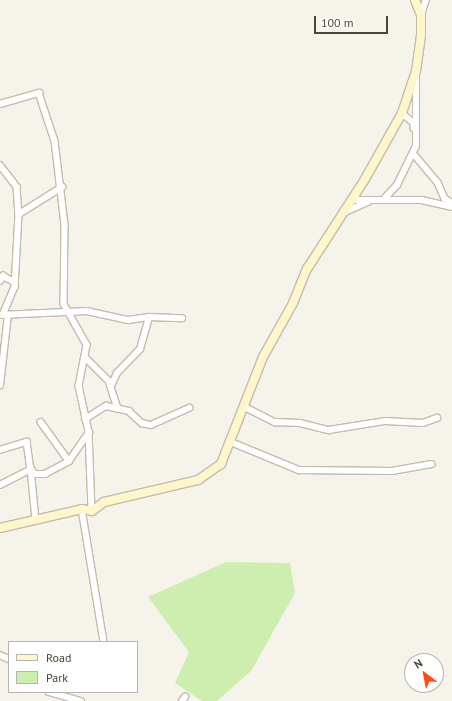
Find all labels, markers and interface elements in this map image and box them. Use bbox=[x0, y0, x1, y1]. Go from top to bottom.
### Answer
scale bar bbox=[316, 8, 390, 34]
text: 100 m bbox=[321, 15, 354, 30]
legend bbox=[8, 641, 138, 693]
text: Road bbox=[46, 650, 71, 665]
north arrow bbox=[404, 653, 444, 693]
text: N bbox=[411, 656, 425, 672]
text: Park bbox=[46, 670, 68, 685]

